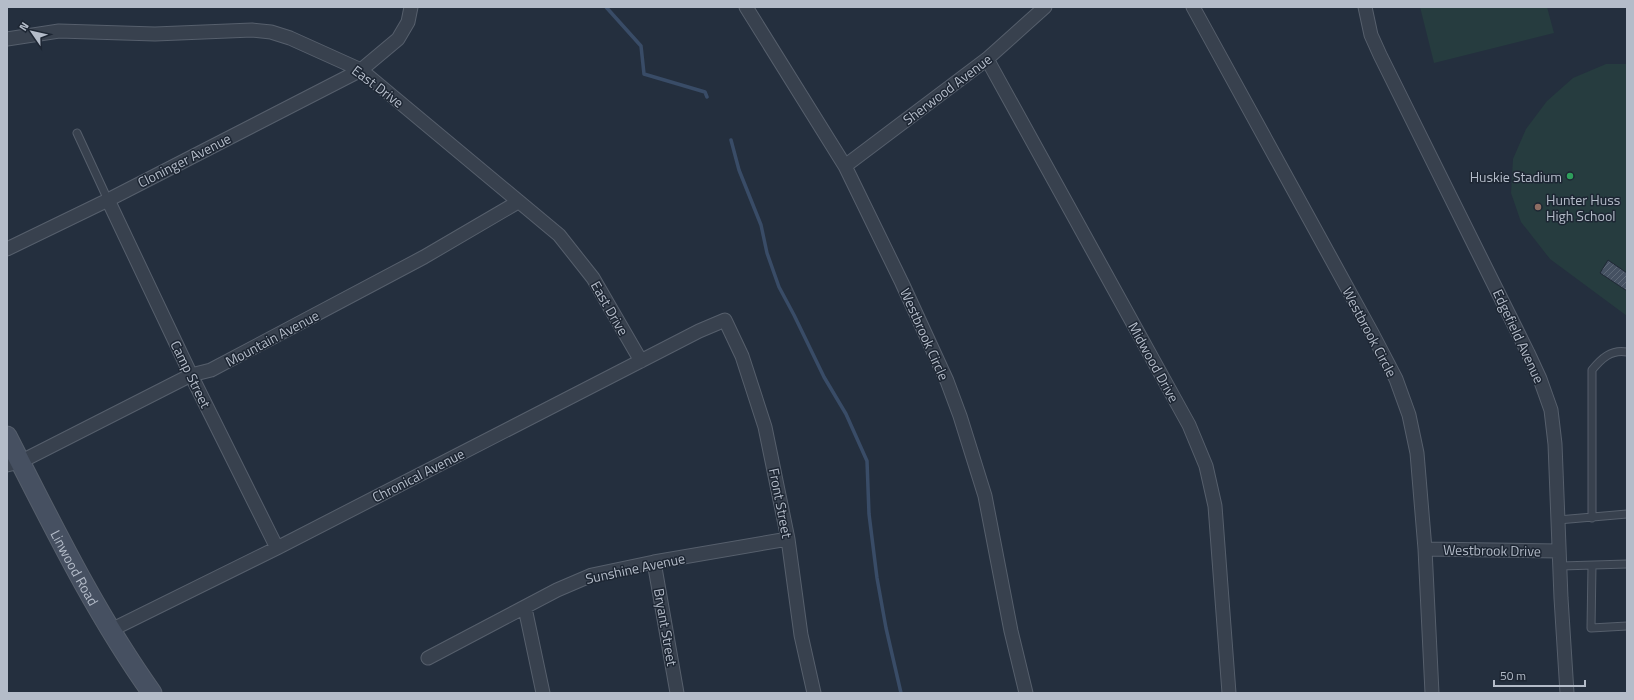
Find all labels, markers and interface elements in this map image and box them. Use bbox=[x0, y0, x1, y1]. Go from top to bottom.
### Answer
north arrow bbox=[12, 12, 52, 52]
text: N bbox=[15, 19, 32, 34]
street label: Sherwood Avenue bbox=[898, 49, 996, 129]
street label: East Drive bbox=[348, 60, 408, 112]
street label: Cloninger Avenue bbox=[134, 127, 234, 193]
place label: Huskie Stadium bbox=[1470, 166, 1562, 187]
marker: Huskie Stadium bbox=[1565, 171, 1575, 181]
place label: Hunter Huss High School bbox=[1546, 189, 1620, 226]
marker: Hunter Huss High School bbox=[1533, 202, 1543, 212]
street label: East Drive bbox=[586, 277, 634, 339]
street label: Westbrook Circle bbox=[1337, 283, 1403, 381]
street label: Westbrook Circle bbox=[895, 284, 955, 384]
street label: Edgefield Avenue bbox=[1488, 286, 1550, 386]
street label: Mountain Avenue bbox=[221, 304, 323, 372]
street label: Midwood Drive bbox=[1123, 318, 1185, 406]
street label: Camp Street bbox=[166, 337, 216, 411]
street label: Chronical Avenue bbox=[368, 443, 468, 507]
street label: Front Street bbox=[764, 466, 798, 540]
street label: Linwood Road bbox=[46, 526, 104, 609]
street label: Westbrook Drive bbox=[1443, 539, 1541, 561]
street label: Sunshine Avenue bbox=[583, 547, 687, 589]
street label: Bryant Street bbox=[649, 586, 683, 668]
scale bar bbox=[1494, 662, 1585, 688]
text: 50 m bbox=[1500, 666, 1526, 685]

